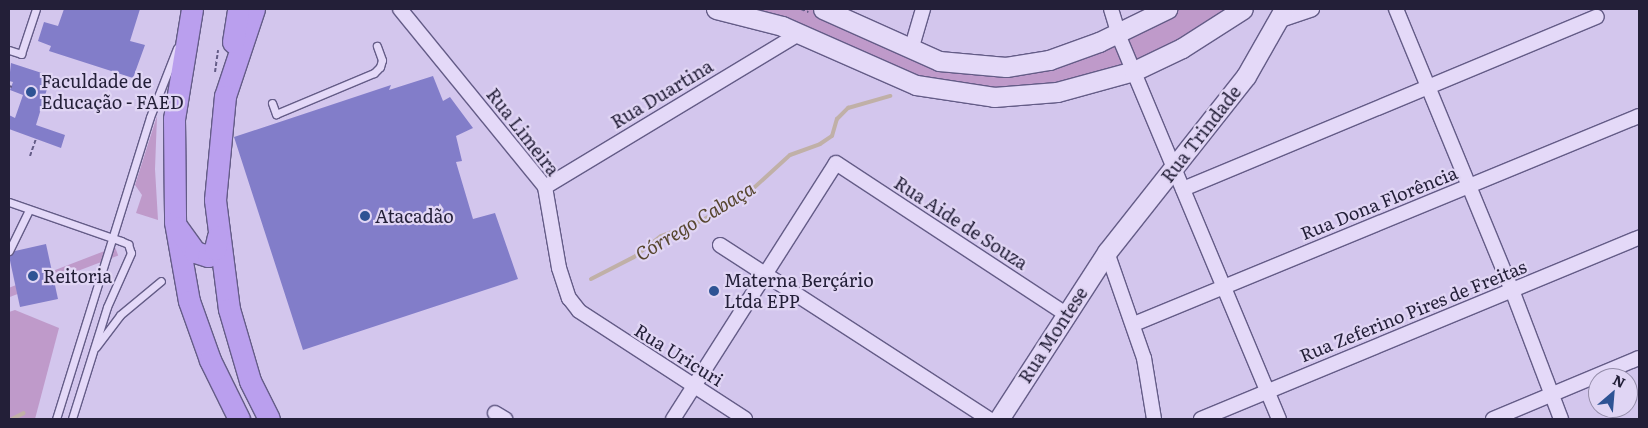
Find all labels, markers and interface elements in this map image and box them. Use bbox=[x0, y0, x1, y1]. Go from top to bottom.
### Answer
street label: Rua Duartina bbox=[607, 55, 717, 133]
place label: Faculdade de Educação - FAED bbox=[41, 71, 184, 114]
street label: Rua Trindade bbox=[1157, 81, 1245, 187]
street label: Rua Limeira bbox=[482, 84, 564, 180]
marker: Faculdade de Educação - FAED bbox=[25, 86, 37, 98]
street label: Rua Dona Florência bbox=[1297, 162, 1461, 244]
street label: Rua Aide de Souza bbox=[890, 172, 1032, 274]
water label: Córrego Cabaça bbox=[631, 176, 759, 266]
place label: Atacadão bbox=[375, 205, 454, 227]
marker: Atacadão bbox=[359, 210, 371, 222]
street label: Rua Zeferino Pires de Freitas bbox=[1296, 255, 1530, 367]
place label: Reitoria bbox=[43, 265, 112, 287]
marker: Reitoria bbox=[27, 270, 39, 282]
place label: Materna Berçário Ltda EPP bbox=[724, 270, 874, 312]
street label: Rua Montese bbox=[1014, 283, 1092, 387]
marker: Materna Berçário Ltda EPP bbox=[708, 285, 720, 297]
street label: Rua Uricuri bbox=[631, 319, 727, 391]
north arrow bbox=[1588, 368, 1638, 418]
text: N bbox=[1610, 369, 1629, 392]

